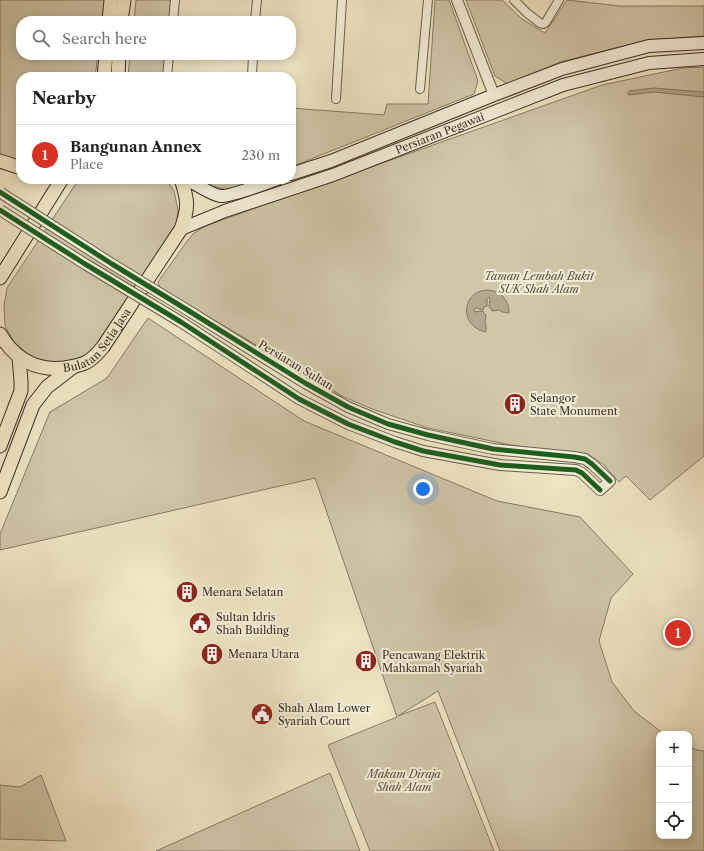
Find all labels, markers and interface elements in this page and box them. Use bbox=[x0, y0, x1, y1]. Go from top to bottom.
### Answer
search box bbox=[16, 16, 296, 60]
icon: search bbox=[30, 27, 52, 49]
text: Search here bbox=[62, 29, 147, 48]
text: Nearby bbox=[32, 88, 96, 108]
street label: Persiaran Pegawai bbox=[393, 109, 487, 157]
text: Bangunan Annex bbox=[70, 137, 201, 156]
text: 1 bbox=[42, 147, 48, 163]
text: 230 m bbox=[242, 147, 280, 163]
text: Place bbox=[70, 156, 103, 172]
park label: Taman Lembah Bukit SUK Shah Alam bbox=[484, 269, 595, 296]
street label: Bulatan Setia Jasa bbox=[62, 305, 134, 375]
street label: Persiaran Sultan bbox=[256, 337, 336, 393]
building icon: Selangor State Monument bbox=[502, 391, 528, 417]
place label: Selangor State Monument bbox=[530, 391, 618, 418]
your location bbox=[413, 479, 433, 499]
building icon: Menara Selatan bbox=[174, 579, 200, 605]
place label: Menara Selatan bbox=[202, 585, 283, 599]
public building icon: Sultan Idris Shah Building bbox=[187, 610, 213, 636]
place label: Sultan Idris Shah Building bbox=[216, 610, 289, 637]
pin: 1 bbox=[665, 618, 691, 648]
building icon: Menara Utara bbox=[199, 641, 225, 667]
place label: Menara Utara bbox=[228, 647, 299, 661]
building icon: Pencawang Elektrik Mahkamah Syariah bbox=[353, 648, 379, 674]
place label: Pencawang Elektrik Mahkamah Syariah bbox=[382, 648, 486, 675]
public building icon: Shah Alam Lower Syariah Court bbox=[249, 701, 275, 727]
place label: Shah Alam Lower Syariah Court bbox=[278, 701, 371, 728]
map controls bbox=[656, 731, 692, 839]
button: + bbox=[656, 731, 692, 767]
park label: Makam Diraja Shah Alam bbox=[365, 767, 441, 794]
button: − bbox=[656, 767, 692, 803]
button: locate bbox=[656, 803, 692, 839]

